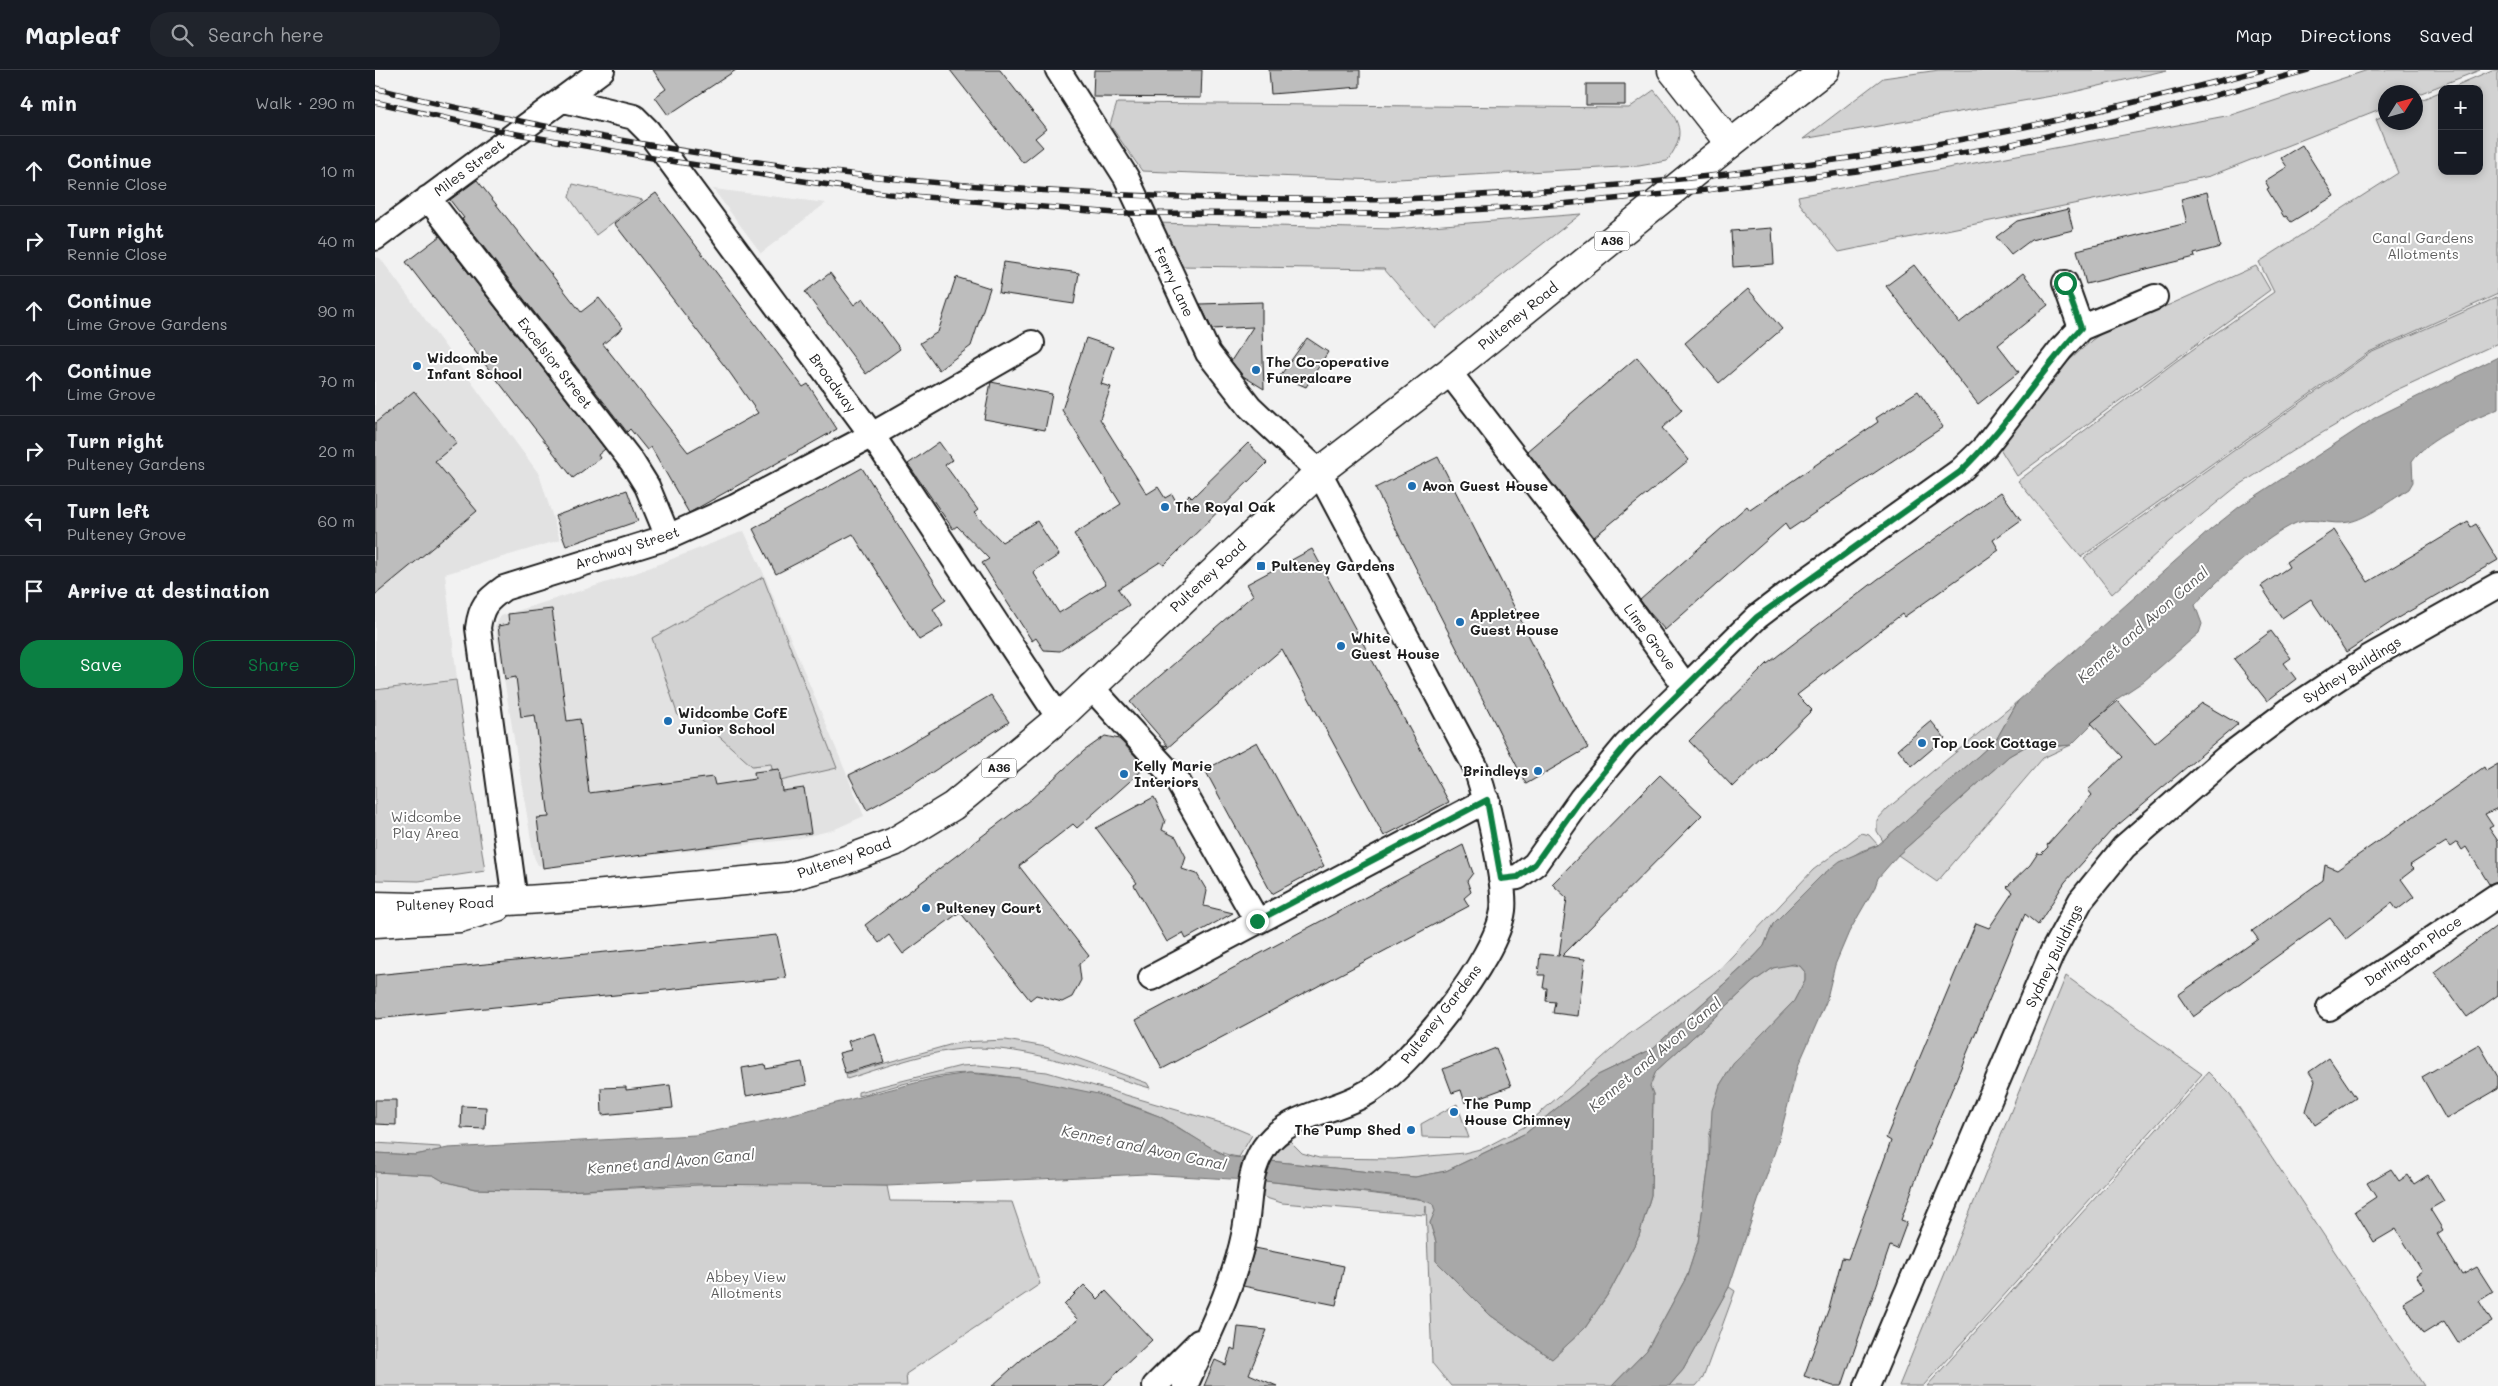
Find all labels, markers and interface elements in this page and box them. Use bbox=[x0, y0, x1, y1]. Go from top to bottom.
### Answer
search box bbox=[150, 12, 500, 57]
text: Mapleaf bbox=[25, 19, 120, 50]
icon: search bbox=[168, 21, 196, 49]
text: Search here bbox=[208, 22, 324, 47]
text: Map bbox=[2235, 23, 2272, 47]
text: Directions bbox=[2300, 23, 2392, 47]
text: Saved bbox=[2420, 23, 2473, 47]
north arrow bbox=[2378, 85, 2423, 130]
map controls bbox=[2438, 85, 2483, 175]
button: + bbox=[2438, 85, 2483, 130]
text: 4 min bbox=[20, 89, 77, 116]
text: Walk · 290 m bbox=[255, 92, 355, 113]
button: − bbox=[2438, 130, 2483, 175]
street label: Miles Street bbox=[430, 135, 508, 200]
text: Continue bbox=[67, 148, 152, 173]
icon: ahead bbox=[20, 157, 48, 185]
text: 10 m bbox=[320, 160, 355, 181]
text: Rennie Close bbox=[67, 173, 167, 194]
text: Turn right bbox=[67, 218, 164, 243]
icon: right bbox=[20, 227, 48, 255]
park label: Canal Gardens Allotments bbox=[2372, 228, 2474, 263]
text: 40 m bbox=[318, 230, 355, 251]
road number: A36 bbox=[1595, 232, 1629, 250]
text: Rennie Close bbox=[67, 243, 167, 264]
street label: Ferry Lane bbox=[1150, 244, 1199, 320]
route start bbox=[2054, 272, 2077, 295]
street label: Pulteney Road bbox=[1474, 277, 1562, 354]
text: Continue bbox=[67, 288, 152, 313]
icon: ahead bbox=[20, 297, 48, 325]
text: 90 m bbox=[318, 300, 355, 321]
text: Lime Grove Gardens bbox=[67, 313, 228, 334]
street label: Excelsior Street bbox=[514, 313, 597, 412]
place label: Widcombe Infant School bbox=[427, 348, 522, 383]
street label: Broadway bbox=[806, 349, 861, 416]
place label: The Co-operative Funeralcare bbox=[1266, 352, 1389, 387]
text: Continue bbox=[67, 358, 152, 383]
marker: Widcombe Infant School bbox=[411, 360, 423, 372]
marker: The Co-operative Funeralcare bbox=[1250, 364, 1262, 376]
icon: ahead bbox=[20, 367, 48, 395]
text: 70 m bbox=[318, 370, 355, 391]
text: Lime Grove bbox=[67, 383, 156, 404]
text: Turn right bbox=[67, 428, 164, 453]
icon: right bbox=[20, 437, 48, 465]
text: 20 m bbox=[318, 440, 355, 461]
text: Pulteney Gardens bbox=[67, 453, 205, 474]
place label: Avon Guest House bbox=[1422, 476, 1548, 495]
marker: Avon Guest House bbox=[1406, 480, 1418, 492]
place label: The Royal Oak bbox=[1175, 497, 1276, 516]
text: Turn left bbox=[67, 498, 150, 523]
marker: The Royal Oak bbox=[1159, 501, 1171, 513]
icon: left bbox=[20, 507, 48, 535]
text: 60 m bbox=[318, 510, 355, 531]
street label: Archway Street bbox=[572, 522, 682, 573]
text: Pulteney Grove bbox=[67, 523, 186, 544]
street label: Pulteney Road bbox=[1165, 535, 1250, 616]
place label: Pulteney Gardens bbox=[1271, 556, 1395, 575]
marker: Pulteney Gardens bbox=[1255, 560, 1267, 572]
water label: Kennet and Avon Canal bbox=[2072, 561, 2212, 687]
icon: arrive bbox=[20, 577, 48, 605]
text: Arrive at destination bbox=[67, 578, 270, 603]
street label: Lime Grove bbox=[1620, 600, 1681, 674]
place label: Appletree Guest House bbox=[1470, 604, 1559, 639]
marker: Appletree Guest House bbox=[1454, 616, 1466, 628]
place label: White Guest House bbox=[1351, 628, 1440, 663]
street label: Sydney Buildings bbox=[2299, 632, 2404, 707]
button: Save bbox=[20, 640, 183, 688]
button: Share bbox=[193, 640, 355, 688]
marker: White Guest House bbox=[1335, 640, 1347, 652]
place label: Widcombe CofE Junior School bbox=[678, 703, 788, 738]
marker: Widcombe CofE Junior School bbox=[662, 715, 674, 727]
place label: Top Lock Cottage bbox=[1932, 733, 2057, 752]
marker: Top Lock Cottage bbox=[1916, 737, 1928, 749]
place label: Kelly Marie Interiors bbox=[1134, 756, 1212, 791]
road number: A36 bbox=[981, 758, 1017, 778]
place label: Brindleys bbox=[1463, 761, 1528, 780]
marker: Brindleys bbox=[1532, 765, 1544, 777]
marker: Kelly Marie Interiors bbox=[1118, 768, 1130, 780]
park label: Widcombe Play Area bbox=[391, 807, 461, 842]
street label: Pulteney Road bbox=[795, 833, 893, 882]
street label: Pulteney Road bbox=[396, 892, 494, 915]
place label: Pulteney Court bbox=[936, 898, 1041, 917]
street label: Sydney Buildings bbox=[2020, 901, 2087, 1010]
marker: Pulteney Court bbox=[920, 902, 932, 914]
route end bbox=[1246, 910, 1269, 933]
street label: Darlington Place bbox=[2360, 911, 2465, 990]
street label: Pulteney Gardens bbox=[1396, 960, 1485, 1067]
water label: Kennet and Avon Canal bbox=[1584, 992, 1725, 1116]
place label: The Pump House Chimney bbox=[1464, 1094, 1571, 1129]
marker: The Pump House Chimney bbox=[1448, 1106, 1460, 1118]
water label: Kennet and Avon Canal bbox=[1060, 1120, 1229, 1174]
place label: The Pump Shed bbox=[1295, 1120, 1401, 1139]
marker: The Pump Shed bbox=[1405, 1124, 1417, 1136]
water label: Kennet and Avon Canal bbox=[586, 1144, 756, 1178]
park label: Abbey View Allotments bbox=[706, 1267, 786, 1302]

